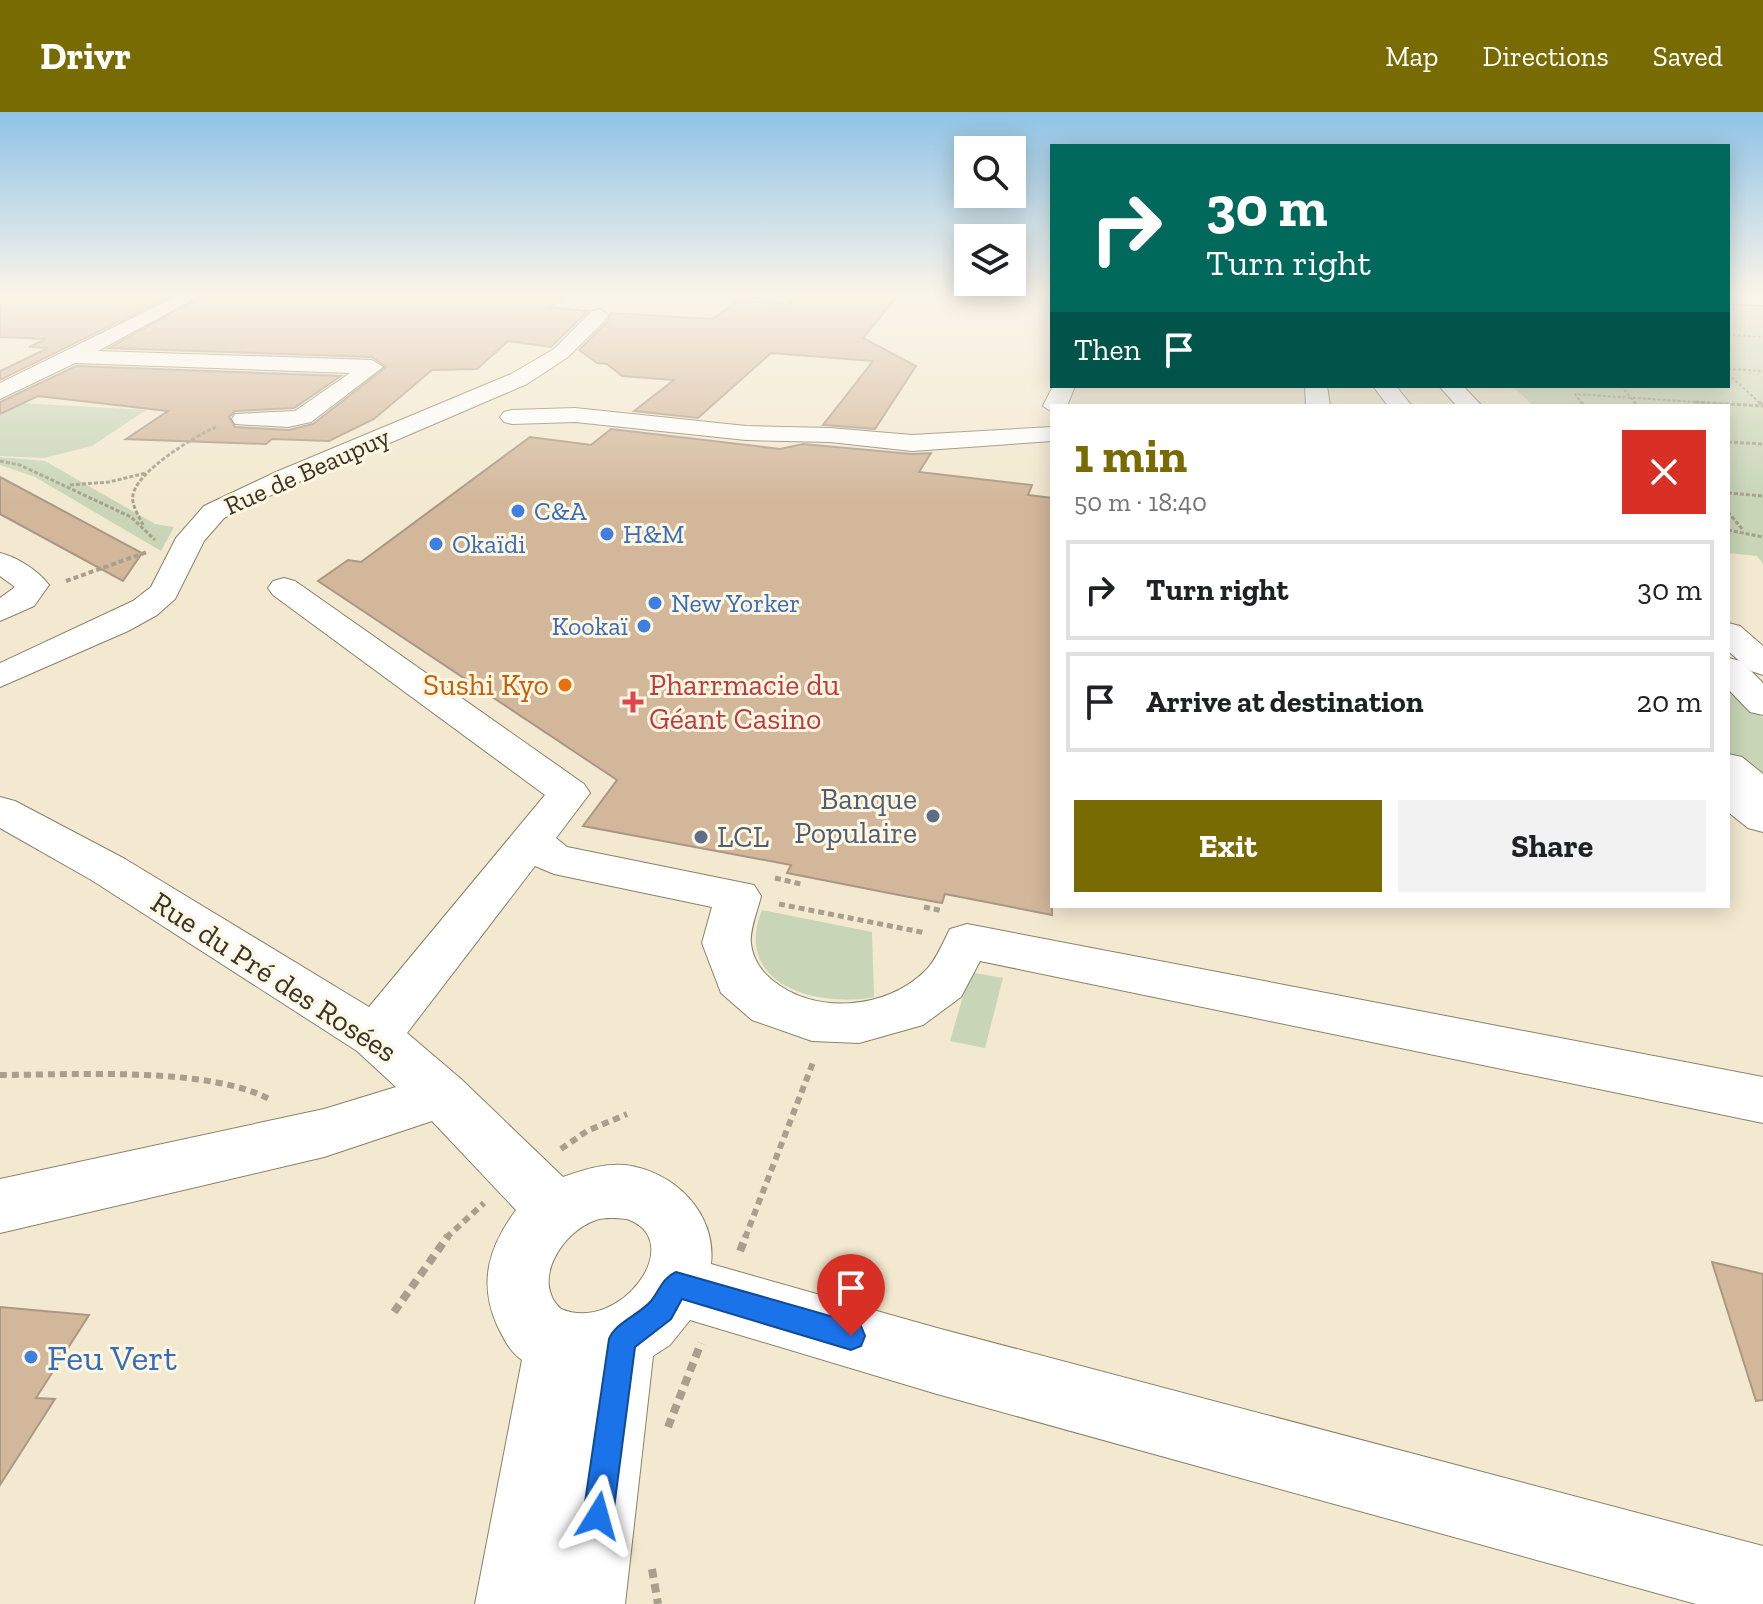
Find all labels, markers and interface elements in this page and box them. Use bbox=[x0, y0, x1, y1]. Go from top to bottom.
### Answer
text: Drivr bbox=[40, 33, 131, 79]
text: Map bbox=[1385, 40, 1438, 73]
text: Directions bbox=[1482, 40, 1609, 73]
text: Saved bbox=[1653, 40, 1723, 73]
map controls bbox=[954, 136, 1026, 296]
button: search bbox=[954, 136, 1026, 208]
text: 30 m bbox=[1206, 173, 1328, 240]
icon: right bbox=[1074, 176, 1178, 280]
button: layers bbox=[954, 224, 1026, 296]
text: Turn right bbox=[1206, 241, 1371, 284]
icon: arrive bbox=[1157, 328, 1201, 372]
text: Then bbox=[1074, 332, 1141, 368]
street label: Rue de Beaupuy bbox=[219, 420, 395, 522]
text: 1 min bbox=[1074, 427, 1187, 484]
button: close bbox=[1622, 430, 1706, 514]
text: 50 m · 18:40 bbox=[1074, 486, 1207, 518]
place label: C&A bbox=[534, 495, 588, 527]
marker: C&A bbox=[509, 502, 527, 520]
place label: H&M bbox=[623, 518, 685, 550]
marker: H&M bbox=[598, 525, 616, 543]
place label: Okaïdi bbox=[452, 528, 526, 560]
marker: Okaïdi bbox=[427, 535, 445, 553]
icon: right bbox=[1078, 568, 1122, 612]
text: Turn right bbox=[1146, 572, 1288, 608]
text: 30 m bbox=[1637, 572, 1702, 608]
place label: New Yorker bbox=[671, 587, 800, 619]
marker: New Yorker bbox=[646, 594, 664, 612]
place label: Kookaï bbox=[552, 610, 628, 642]
marker: Kookaï bbox=[635, 617, 653, 635]
place label: Sushi Kyo bbox=[423, 667, 549, 703]
place label: Pharrmacie du Géant Casino bbox=[649, 667, 840, 737]
marker: Sushi Kyo bbox=[556, 676, 574, 694]
icon: arrive bbox=[1078, 680, 1122, 724]
text: Arrive at destination bbox=[1146, 684, 1423, 720]
text: 20 m bbox=[1637, 684, 1702, 720]
marker: Pharrmacie du Géant Casino bbox=[624, 693, 642, 711]
place label: Banque Populaire bbox=[794, 781, 917, 851]
button: Exit bbox=[1074, 800, 1382, 892]
button: Share bbox=[1398, 800, 1706, 892]
marker: Banque Populaire bbox=[924, 807, 942, 825]
place label: LCL bbox=[717, 819, 769, 855]
marker: LCL bbox=[692, 828, 710, 846]
street label: Rue du Pré des Rosées bbox=[144, 884, 404, 1070]
pin bbox=[817, 1254, 885, 1336]
icon: arrive bbox=[829, 1266, 873, 1310]
place label: Feu Vert bbox=[47, 1336, 177, 1379]
marker: Feu Vert bbox=[22, 1348, 40, 1366]
position arrow bbox=[556, 1474, 640, 1558]

